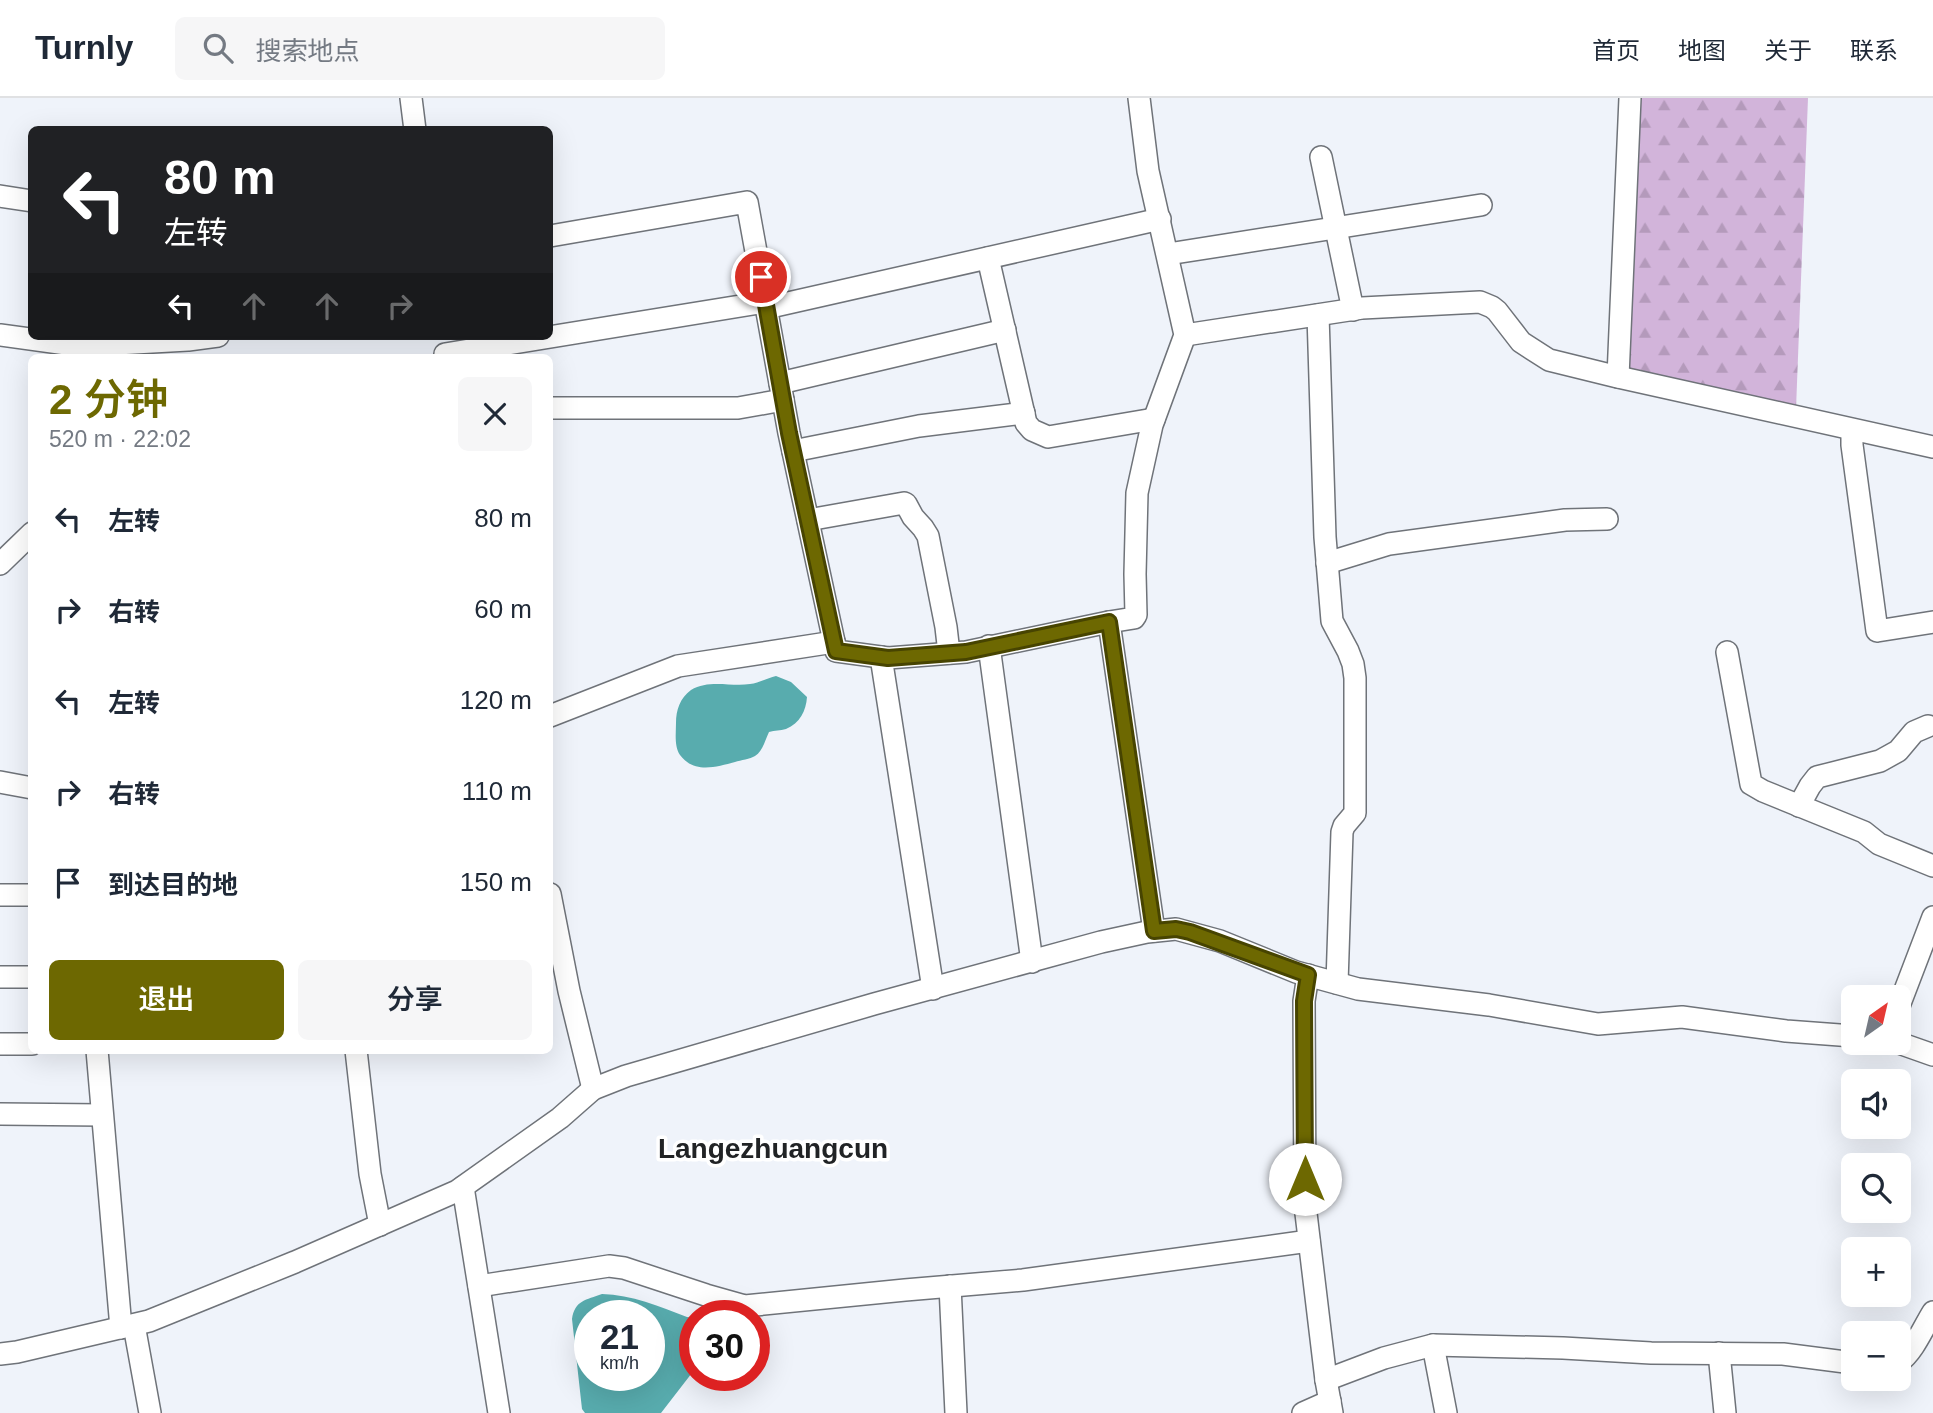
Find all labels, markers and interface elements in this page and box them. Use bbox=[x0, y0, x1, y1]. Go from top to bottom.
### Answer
search box bbox=[175, 17, 665, 80]
text: Turnly bbox=[35, 29, 133, 66]
icon: search bbox=[199, 29, 237, 67]
text: 搜索地点 bbox=[255, 36, 359, 66]
text: 首页 bbox=[1592, 37, 1640, 64]
text: 地图 bbox=[1678, 37, 1726, 64]
text: 关于 bbox=[1764, 37, 1812, 64]
text: 联系 bbox=[1850, 37, 1898, 64]
text: 80 m bbox=[164, 150, 276, 204]
icon: left bbox=[49, 154, 140, 245]
text: 左转 bbox=[164, 215, 228, 251]
pin bbox=[731, 247, 791, 307]
icon: arrive bbox=[742, 258, 780, 296]
icon: left bbox=[162, 287, 200, 325]
icon: ahead bbox=[235, 287, 273, 325]
icon: ahead bbox=[308, 287, 346, 325]
icon: right bbox=[381, 287, 419, 325]
text: 2 分钟 bbox=[49, 376, 168, 423]
button: close bbox=[458, 377, 532, 451]
text: 520 m · 22:02 bbox=[49, 426, 191, 452]
icon: left bbox=[49, 500, 87, 538]
text: 80 m bbox=[474, 503, 532, 533]
text: 左转 bbox=[108, 506, 160, 536]
icon: right bbox=[49, 591, 87, 629]
text: 60 m bbox=[474, 594, 532, 624]
text: 右转 bbox=[108, 597, 160, 627]
icon: left bbox=[49, 682, 87, 720]
text: 120 m bbox=[460, 685, 532, 715]
text: 左转 bbox=[108, 688, 160, 718]
icon: right bbox=[49, 773, 87, 811]
text: 110 m bbox=[462, 776, 532, 806]
text: 右转 bbox=[108, 779, 160, 809]
icon: arrive bbox=[49, 864, 87, 902]
text: 150 m bbox=[460, 867, 532, 897]
text: 到达目的地 bbox=[108, 870, 238, 900]
button: 退出 bbox=[49, 960, 284, 1040]
button: 分享 bbox=[298, 960, 532, 1040]
north arrow bbox=[1841, 985, 1911, 1055]
map controls bbox=[1841, 985, 1911, 1391]
button: sound bbox=[1841, 1069, 1911, 1139]
district label: Langezhuangcun bbox=[658, 1133, 888, 1164]
position arrow bbox=[1268, 1142, 1342, 1216]
button: search bbox=[1841, 1153, 1911, 1223]
button: + bbox=[1841, 1237, 1911, 1307]
speed limit sign: 30 bbox=[679, 1300, 770, 1391]
text: 21 bbox=[600, 1317, 639, 1356]
button: − bbox=[1841, 1321, 1911, 1391]
text: km/h bbox=[600, 1353, 639, 1373]

